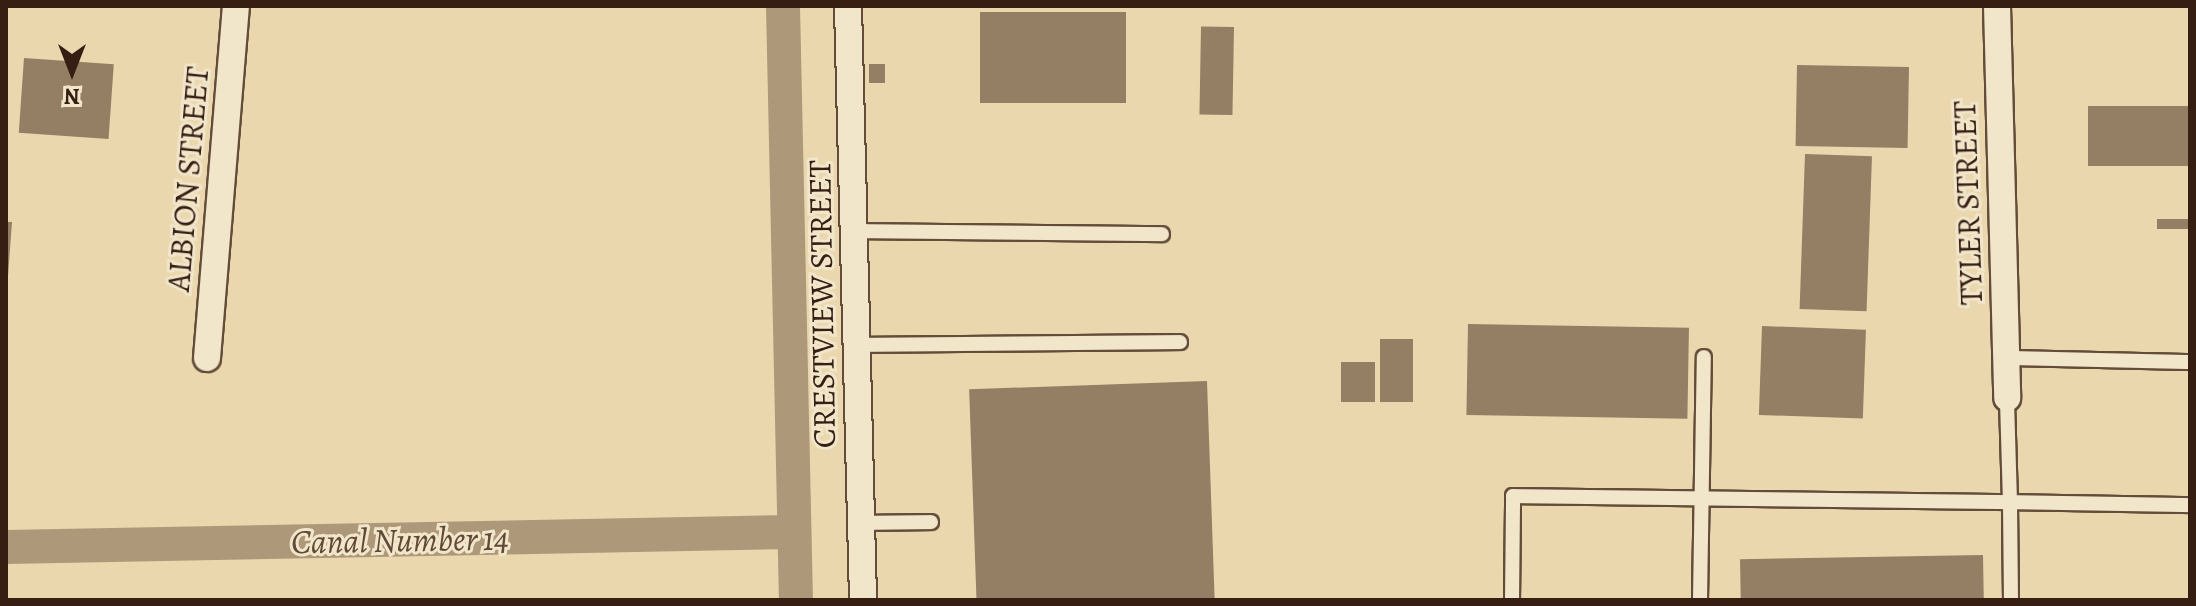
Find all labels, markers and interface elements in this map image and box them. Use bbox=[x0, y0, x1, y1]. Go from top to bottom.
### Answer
north arrow bbox=[32, 32, 112, 112]
street label: ALBION STREET bbox=[159, 65, 217, 293]
text: N bbox=[64, 81, 80, 111]
street label: TYLER STREET bbox=[1945, 100, 1991, 306]
street label: CRESTVIEW STREET bbox=[800, 160, 844, 448]
water label: Canal Number 14 bbox=[291, 518, 509, 562]

